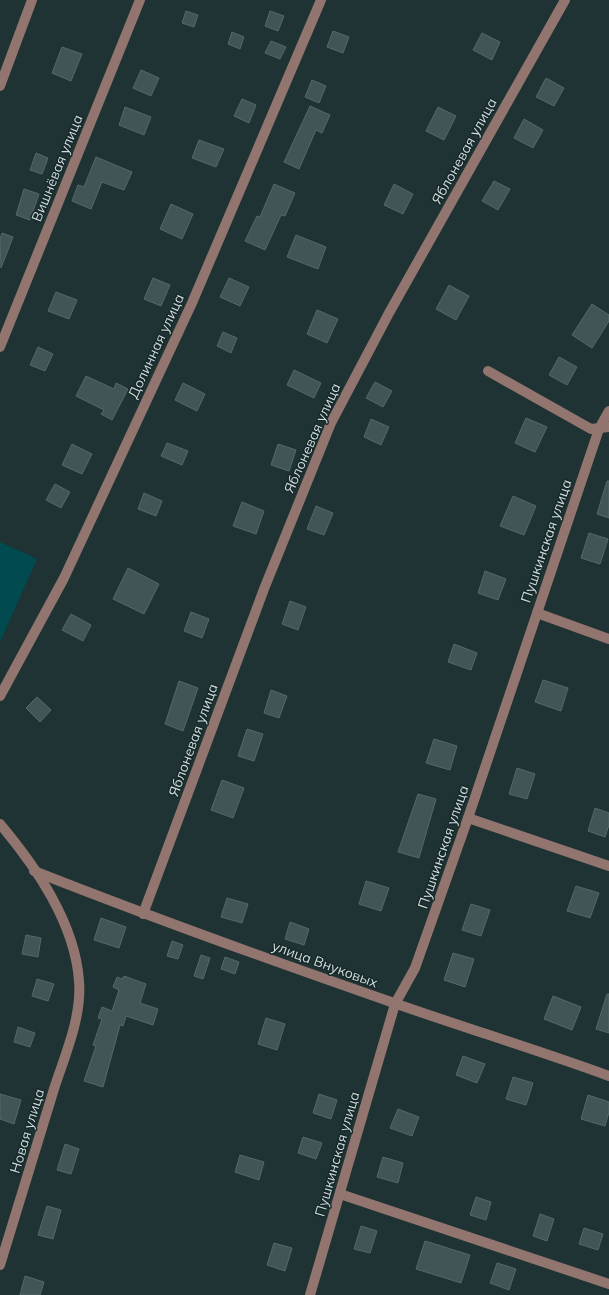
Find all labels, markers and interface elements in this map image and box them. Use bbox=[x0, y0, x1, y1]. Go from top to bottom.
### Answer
street label: Яблоневая улица bbox=[427, 95, 501, 207]
street label: Вишнёвая улица bbox=[27, 112, 87, 224]
street label: Долинная улица bbox=[124, 291, 188, 401]
street label: Яблоневая улица bbox=[280, 380, 344, 496]
street label: Пушкинская улица bbox=[516, 477, 576, 605]
street label: Яблоневая улица bbox=[164, 681, 222, 799]
street label: Пушкинская улица bbox=[413, 783, 473, 911]
street label: улица Внуковых bbox=[270, 936, 381, 992]
street label: Новая улица bbox=[6, 1087, 48, 1175]
street label: Пушкинская улица bbox=[311, 1089, 363, 1219]

